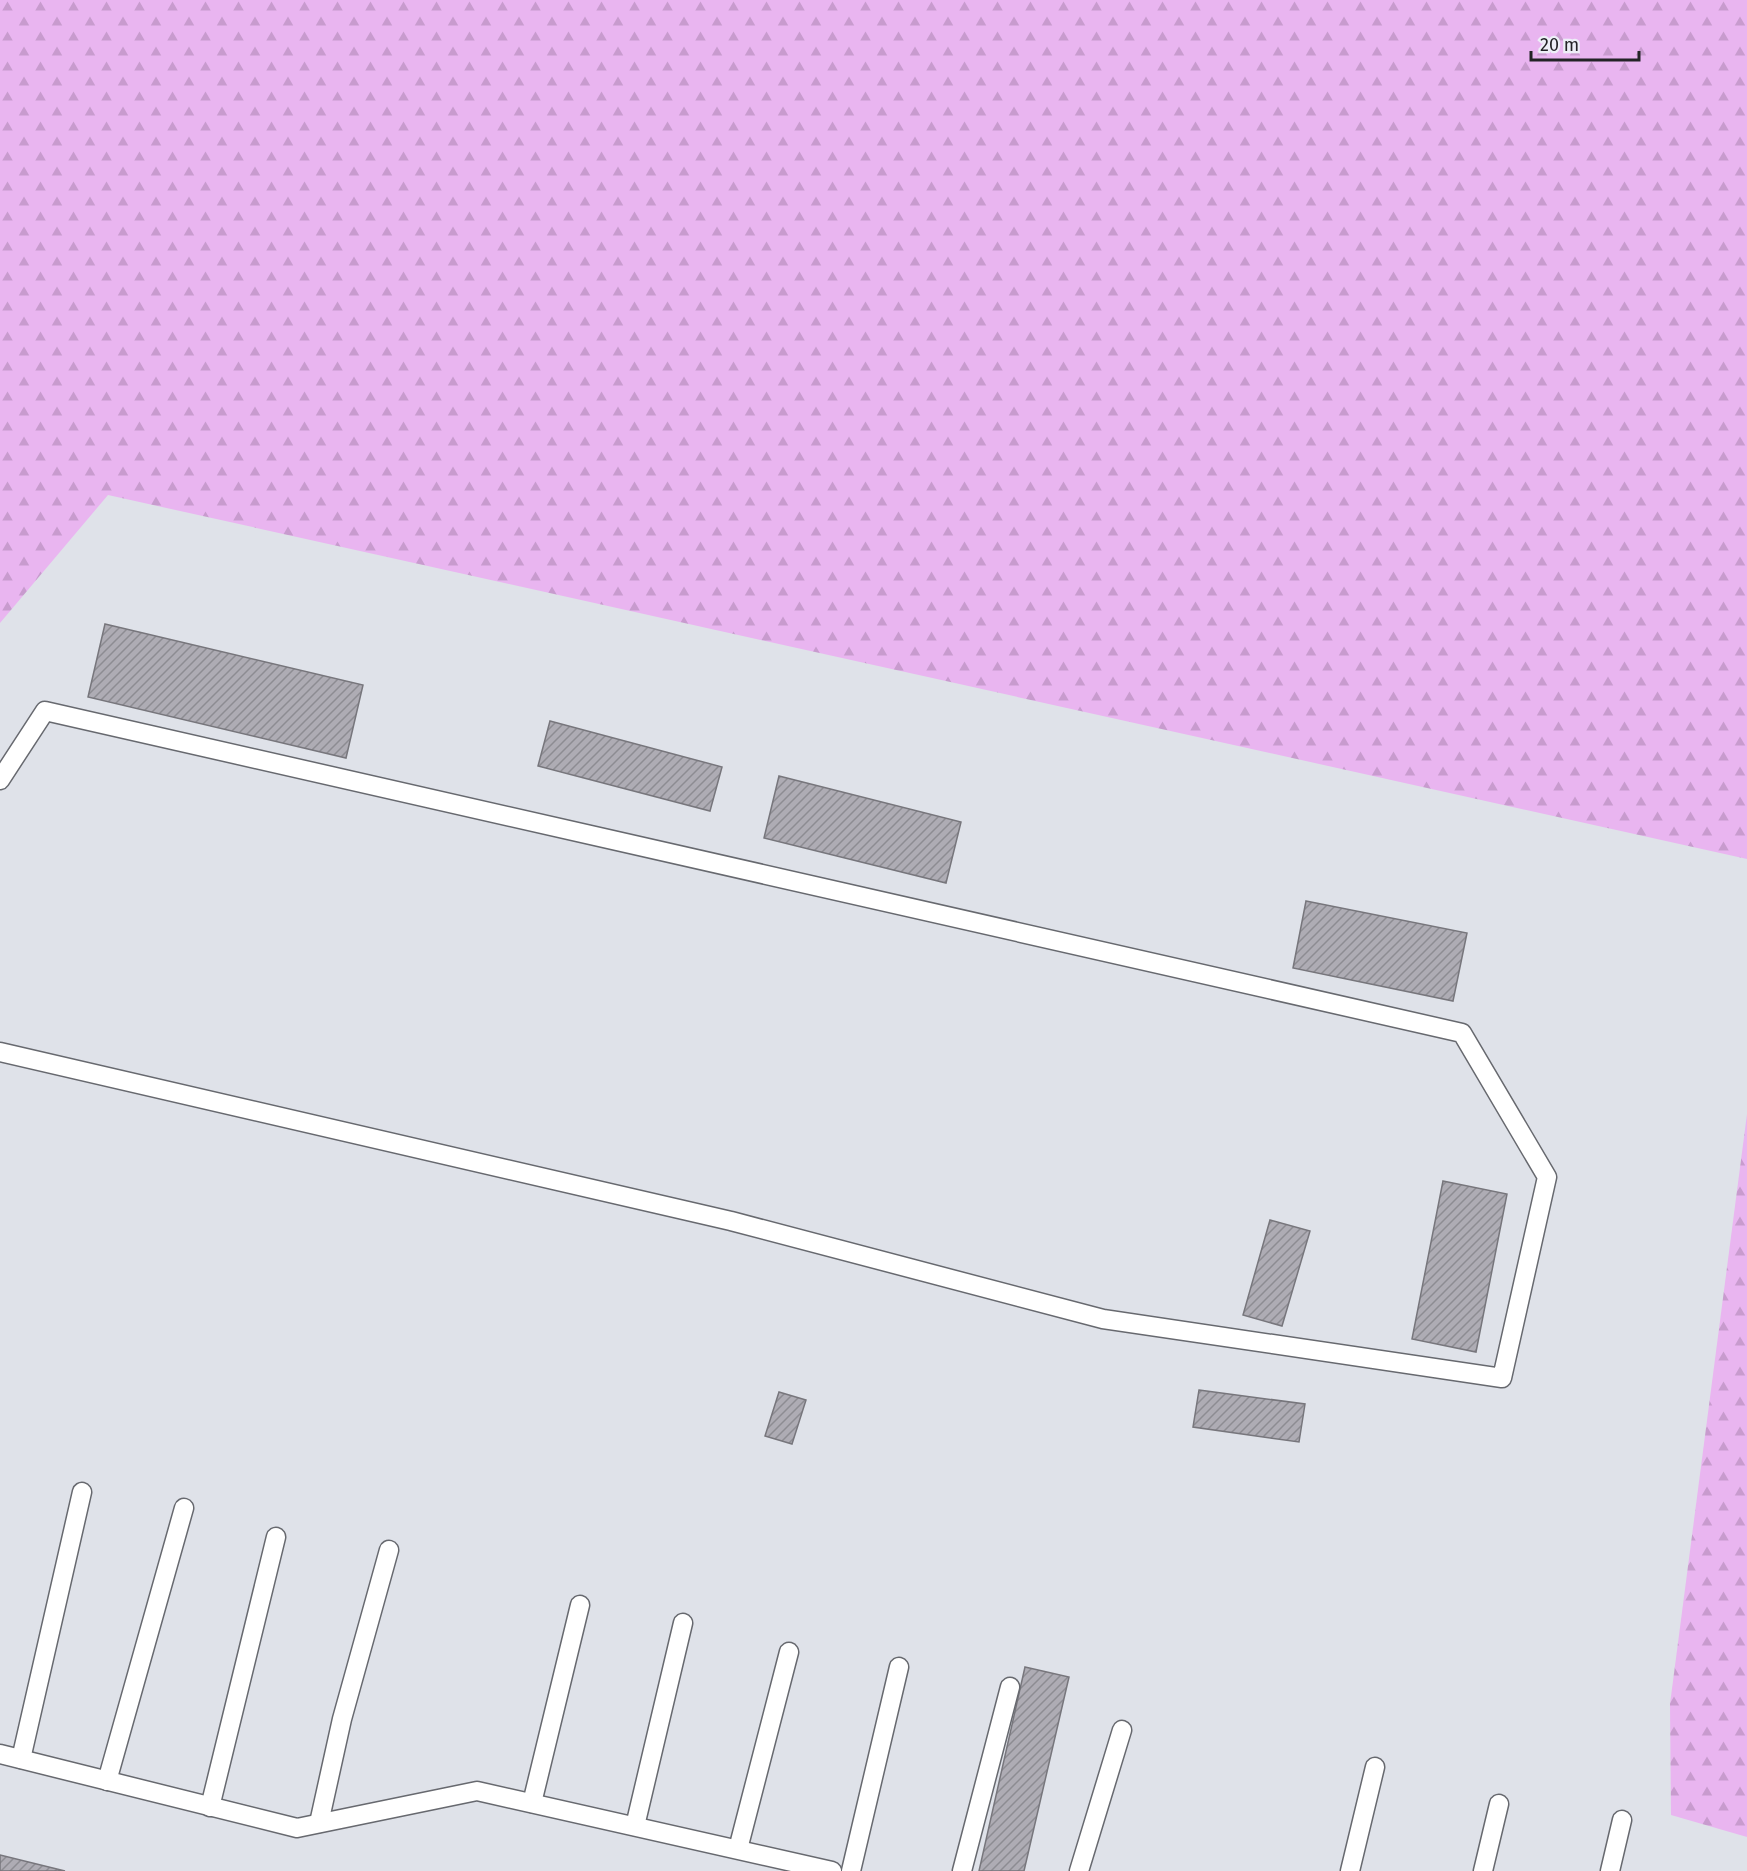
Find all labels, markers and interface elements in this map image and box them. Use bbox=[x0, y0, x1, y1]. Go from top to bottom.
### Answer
scale bar bbox=[1531, 24, 1639, 62]
text: 20 m bbox=[1540, 34, 1579, 56]

